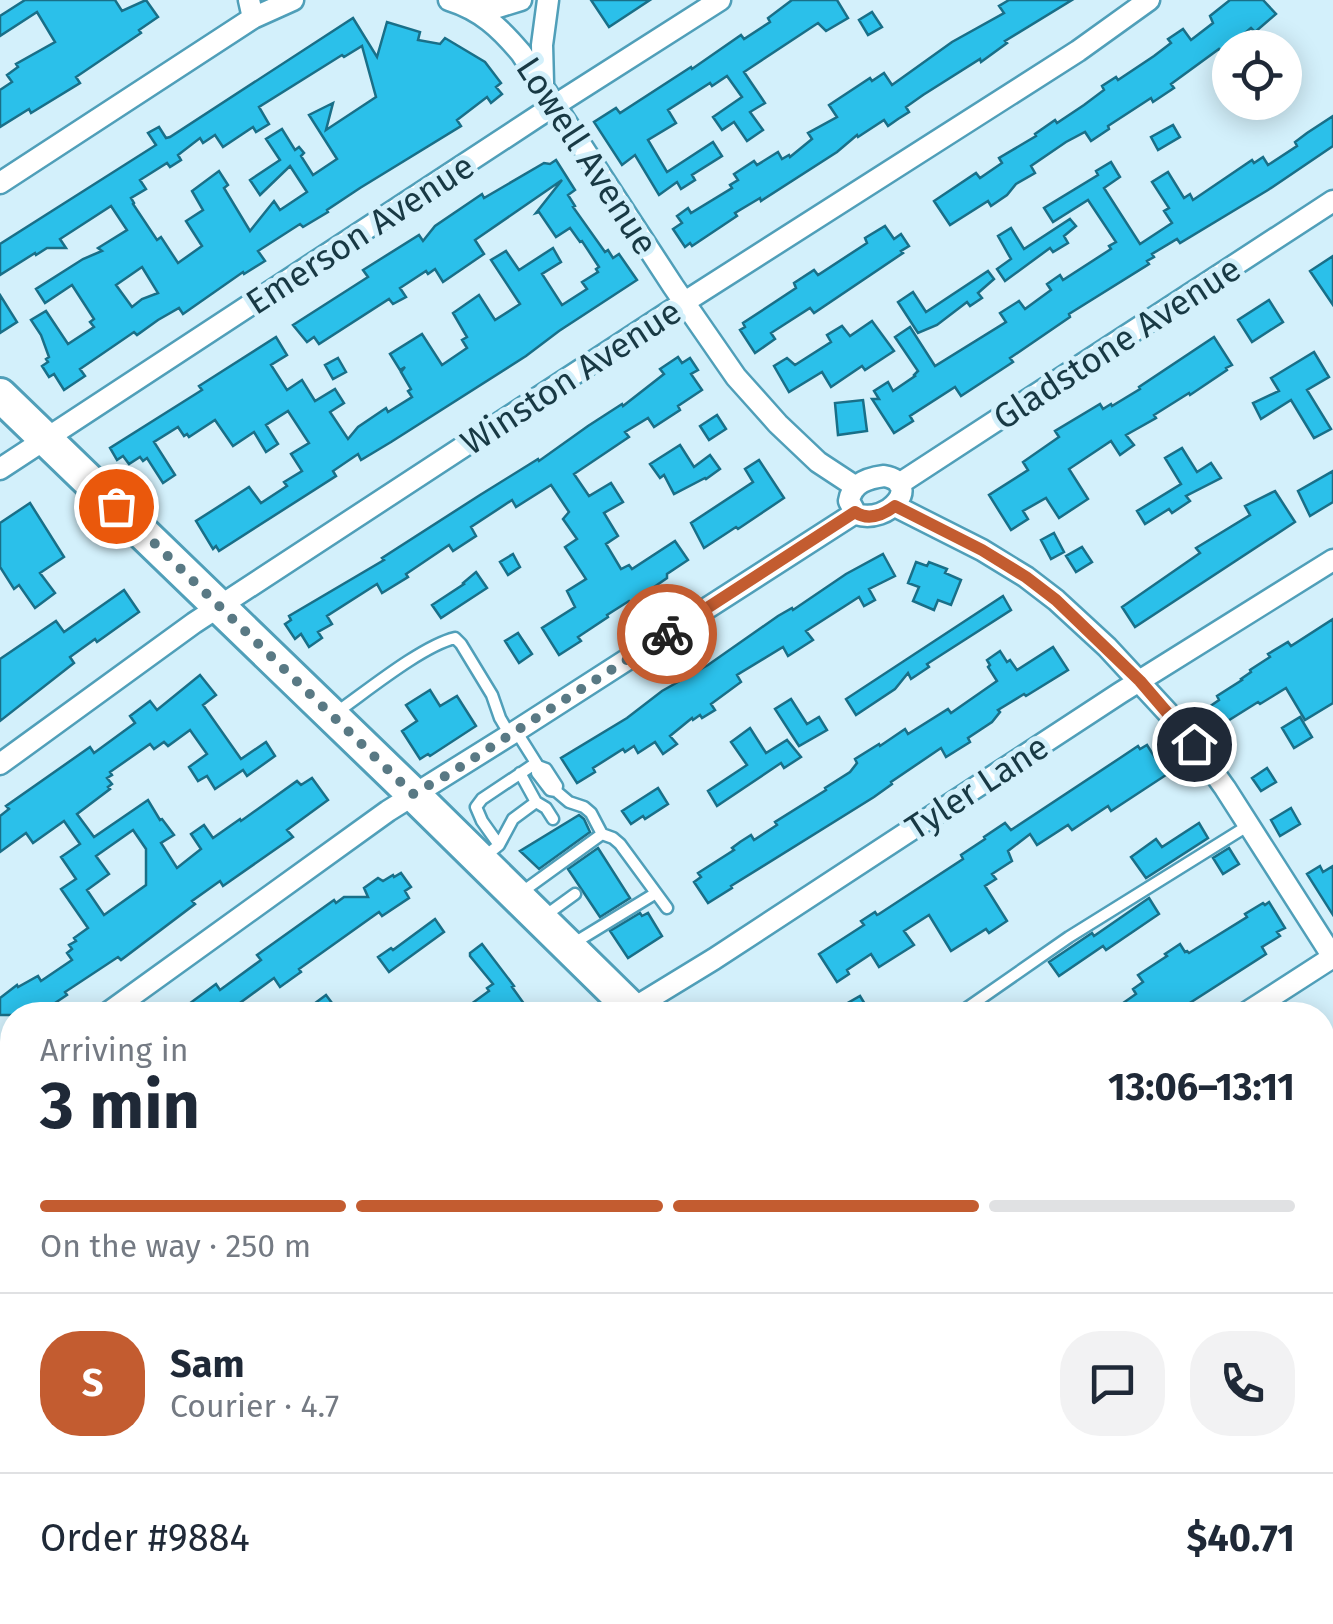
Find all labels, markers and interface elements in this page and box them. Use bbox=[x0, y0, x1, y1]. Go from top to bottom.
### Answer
map controls bbox=[1212, 30, 1302, 120]
button: locate bbox=[1212, 30, 1302, 120]
street label: Lowell Avenue bbox=[508, 49, 666, 263]
street label: Emerson Avenue bbox=[238, 145, 482, 323]
street label: Gladstone Avenue bbox=[986, 247, 1248, 439]
street label: Winston Avenue bbox=[453, 290, 689, 464]
pin bbox=[74, 464, 159, 549]
icon: bag bbox=[89, 479, 144, 534]
courier bbox=[617, 584, 717, 684]
icon: bike bbox=[640, 607, 695, 662]
pin bbox=[1152, 702, 1237, 787]
icon: home bbox=[1167, 717, 1222, 772]
street label: Tyler Lane bbox=[898, 725, 1056, 849]
text: Arriving in bbox=[40, 1031, 188, 1069]
text: 13:06–13:11 bbox=[1108, 1064, 1295, 1110]
text: 3 min bbox=[40, 1067, 200, 1145]
text: On the way · 250 m bbox=[40, 1227, 311, 1265]
button: chat bbox=[1060, 1331, 1165, 1436]
button: phone bbox=[1190, 1331, 1295, 1436]
text: Sam bbox=[170, 1341, 245, 1387]
text: S bbox=[82, 1360, 103, 1406]
text: Courier · 4.7 bbox=[170, 1387, 339, 1425]
text: Order #9884 bbox=[40, 1515, 250, 1561]
text: $40.71 bbox=[1186, 1515, 1295, 1561]

